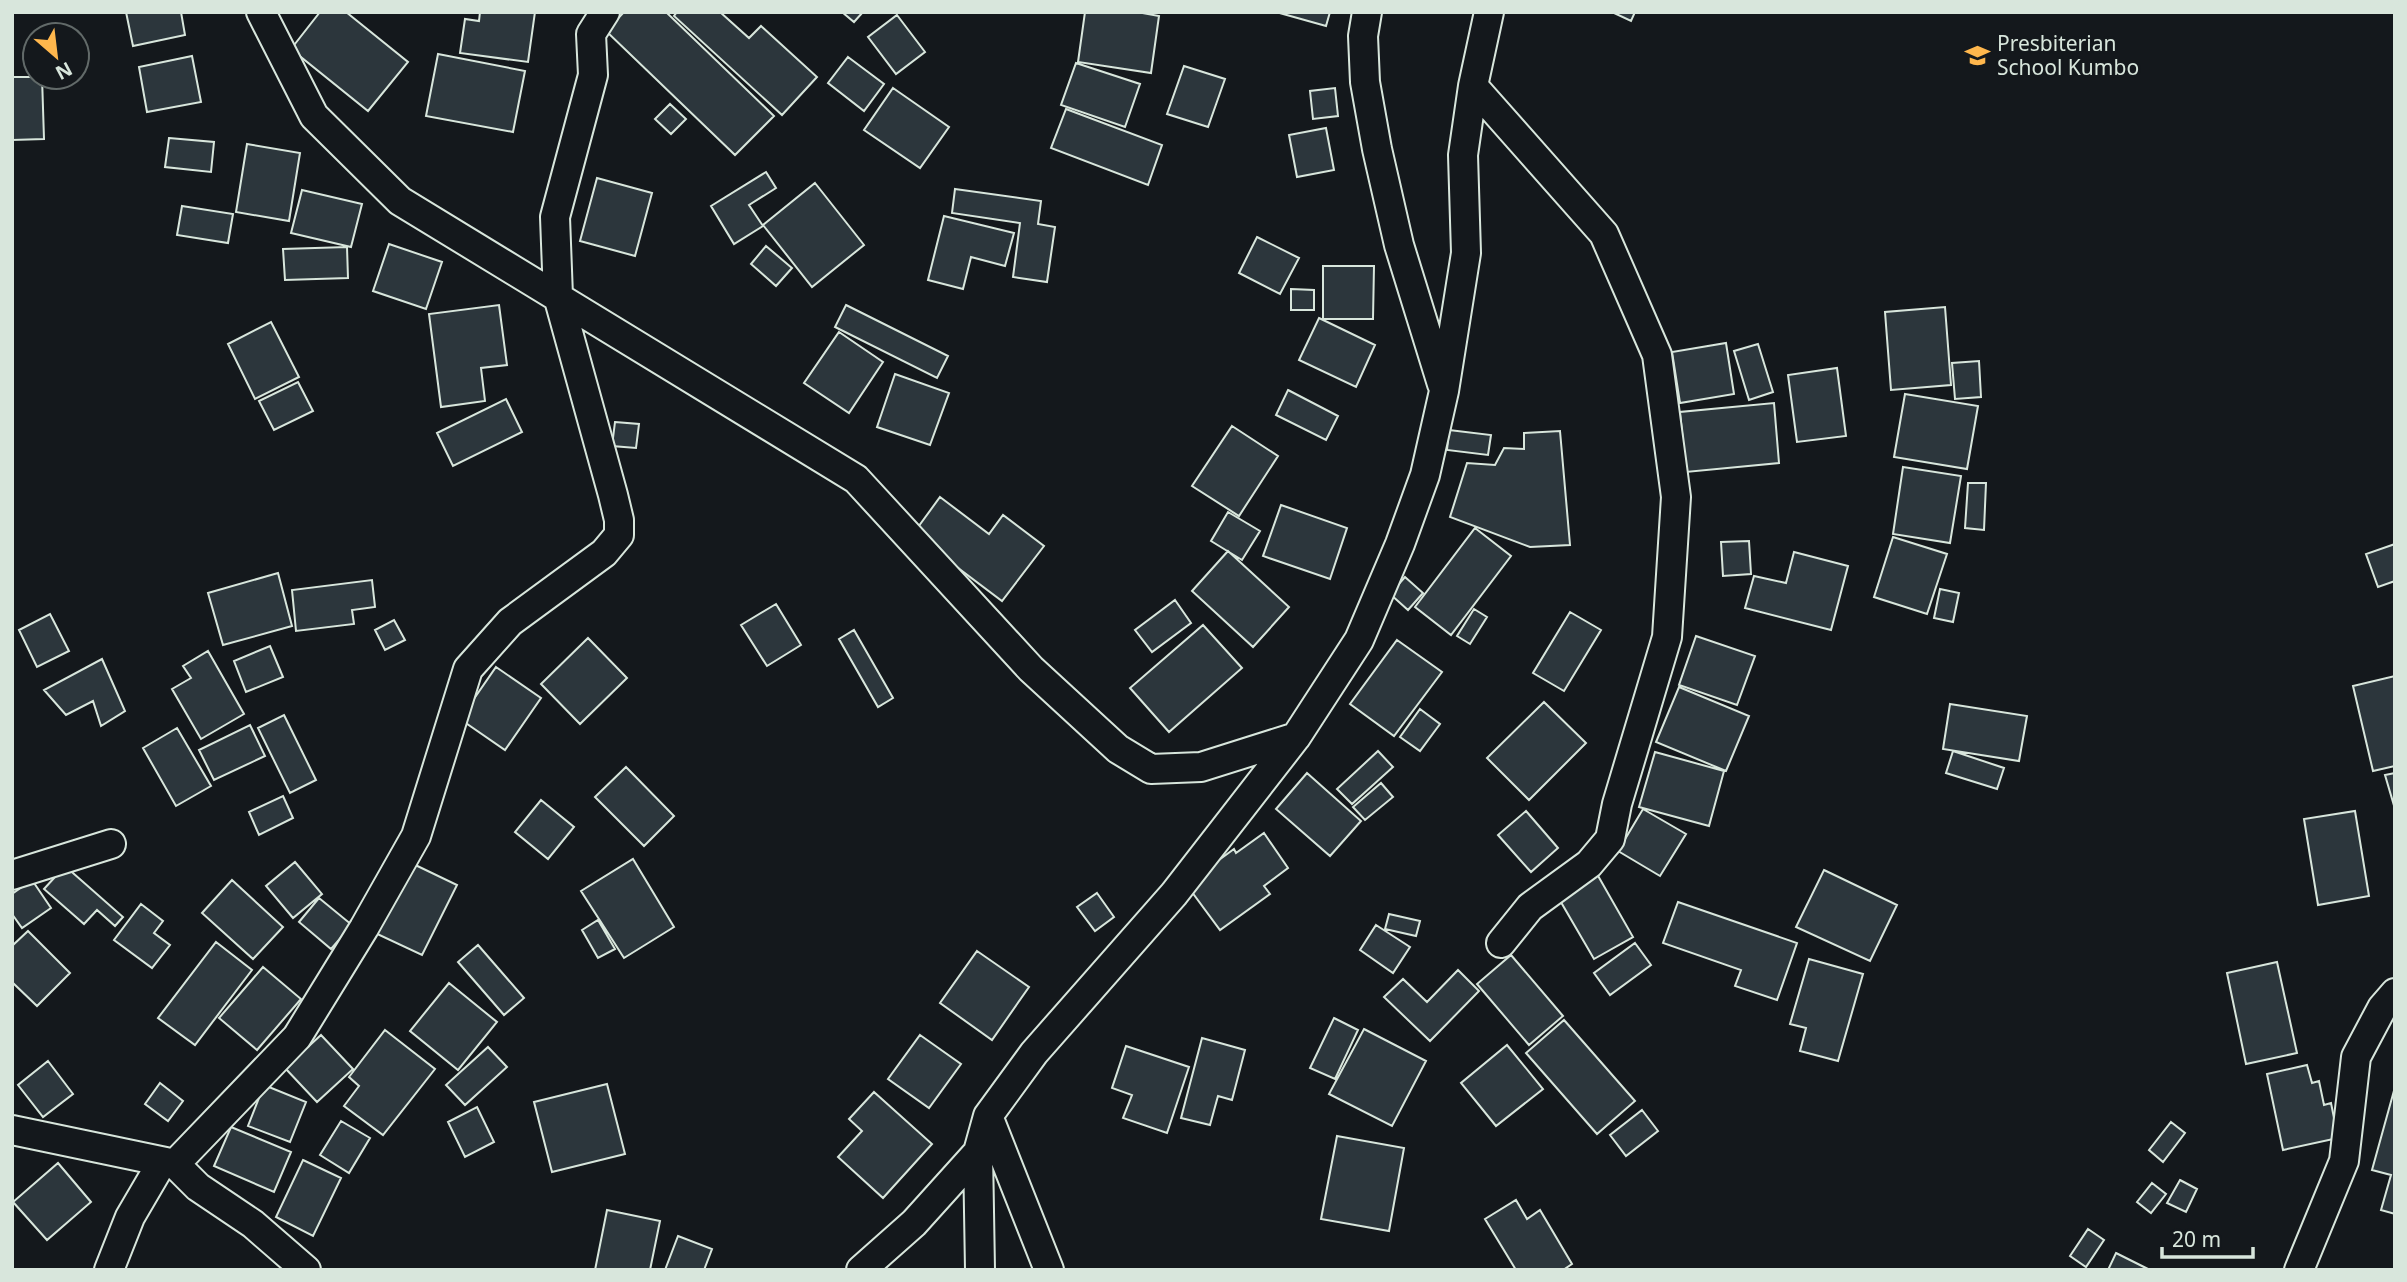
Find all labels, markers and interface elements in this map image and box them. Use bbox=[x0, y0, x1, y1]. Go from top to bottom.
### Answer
north arrow bbox=[21, 21, 91, 91]
place label: Presbiterian School Kumbo bbox=[1997, 29, 2139, 81]
school or university icon: Presbiterian School Kumbo bbox=[1963, 41, 1991, 69]
text: N bbox=[51, 56, 77, 86]
scale bar bbox=[2162, 1216, 2253, 1260]
text: 20 m bbox=[2172, 1225, 2221, 1253]

